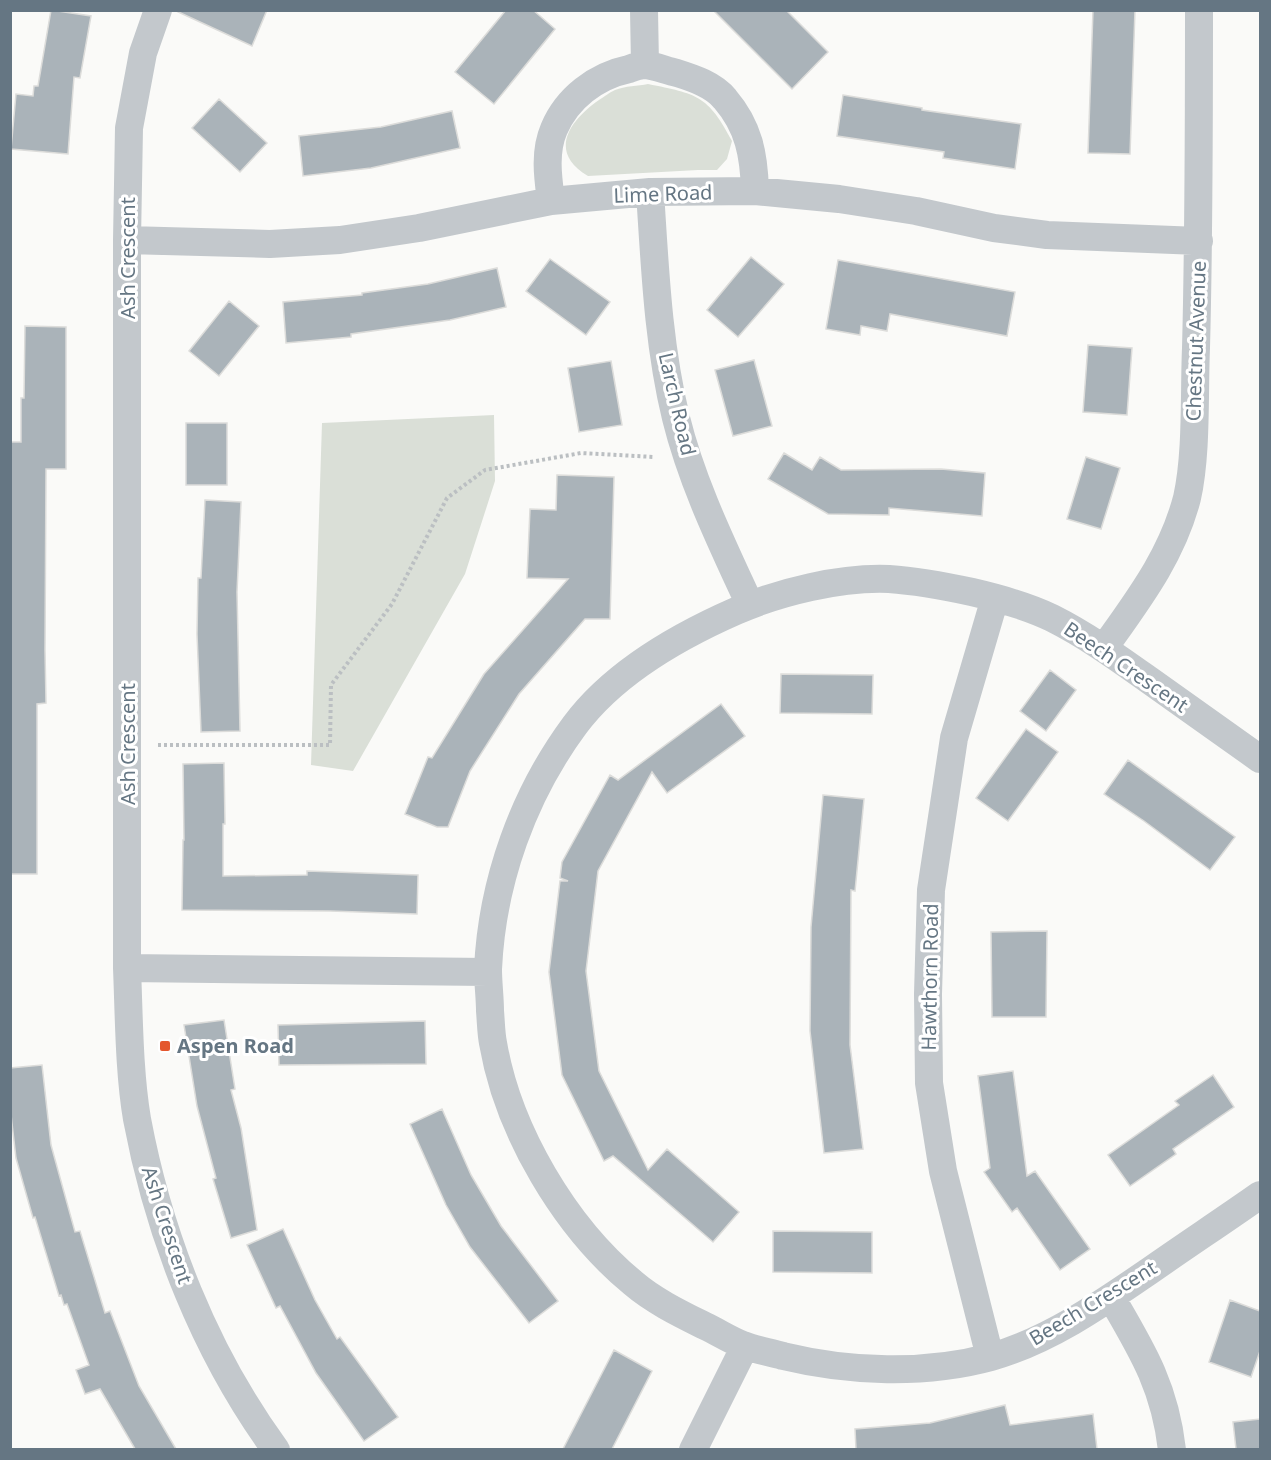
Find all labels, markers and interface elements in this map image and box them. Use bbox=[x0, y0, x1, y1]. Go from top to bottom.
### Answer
street label: Lime Road bbox=[613, 178, 713, 209]
street label: Ash Crescent bbox=[114, 197, 141, 319]
street label: Chestnut Avenue bbox=[1179, 260, 1212, 422]
street label: Larch Road bbox=[653, 350, 702, 458]
street label: Beech Crescent bbox=[1059, 615, 1194, 718]
street label: Ash Crescent bbox=[114, 683, 141, 805]
street label: Hawthorn Road bbox=[915, 903, 944, 1051]
place label: Aspen Road bbox=[177, 1032, 294, 1059]
marker: Aspen Road bbox=[158, 1039, 172, 1053]
street label: Ash Crescent bbox=[136, 1163, 199, 1287]
street label: Beech Crescent bbox=[1024, 1254, 1162, 1351]

